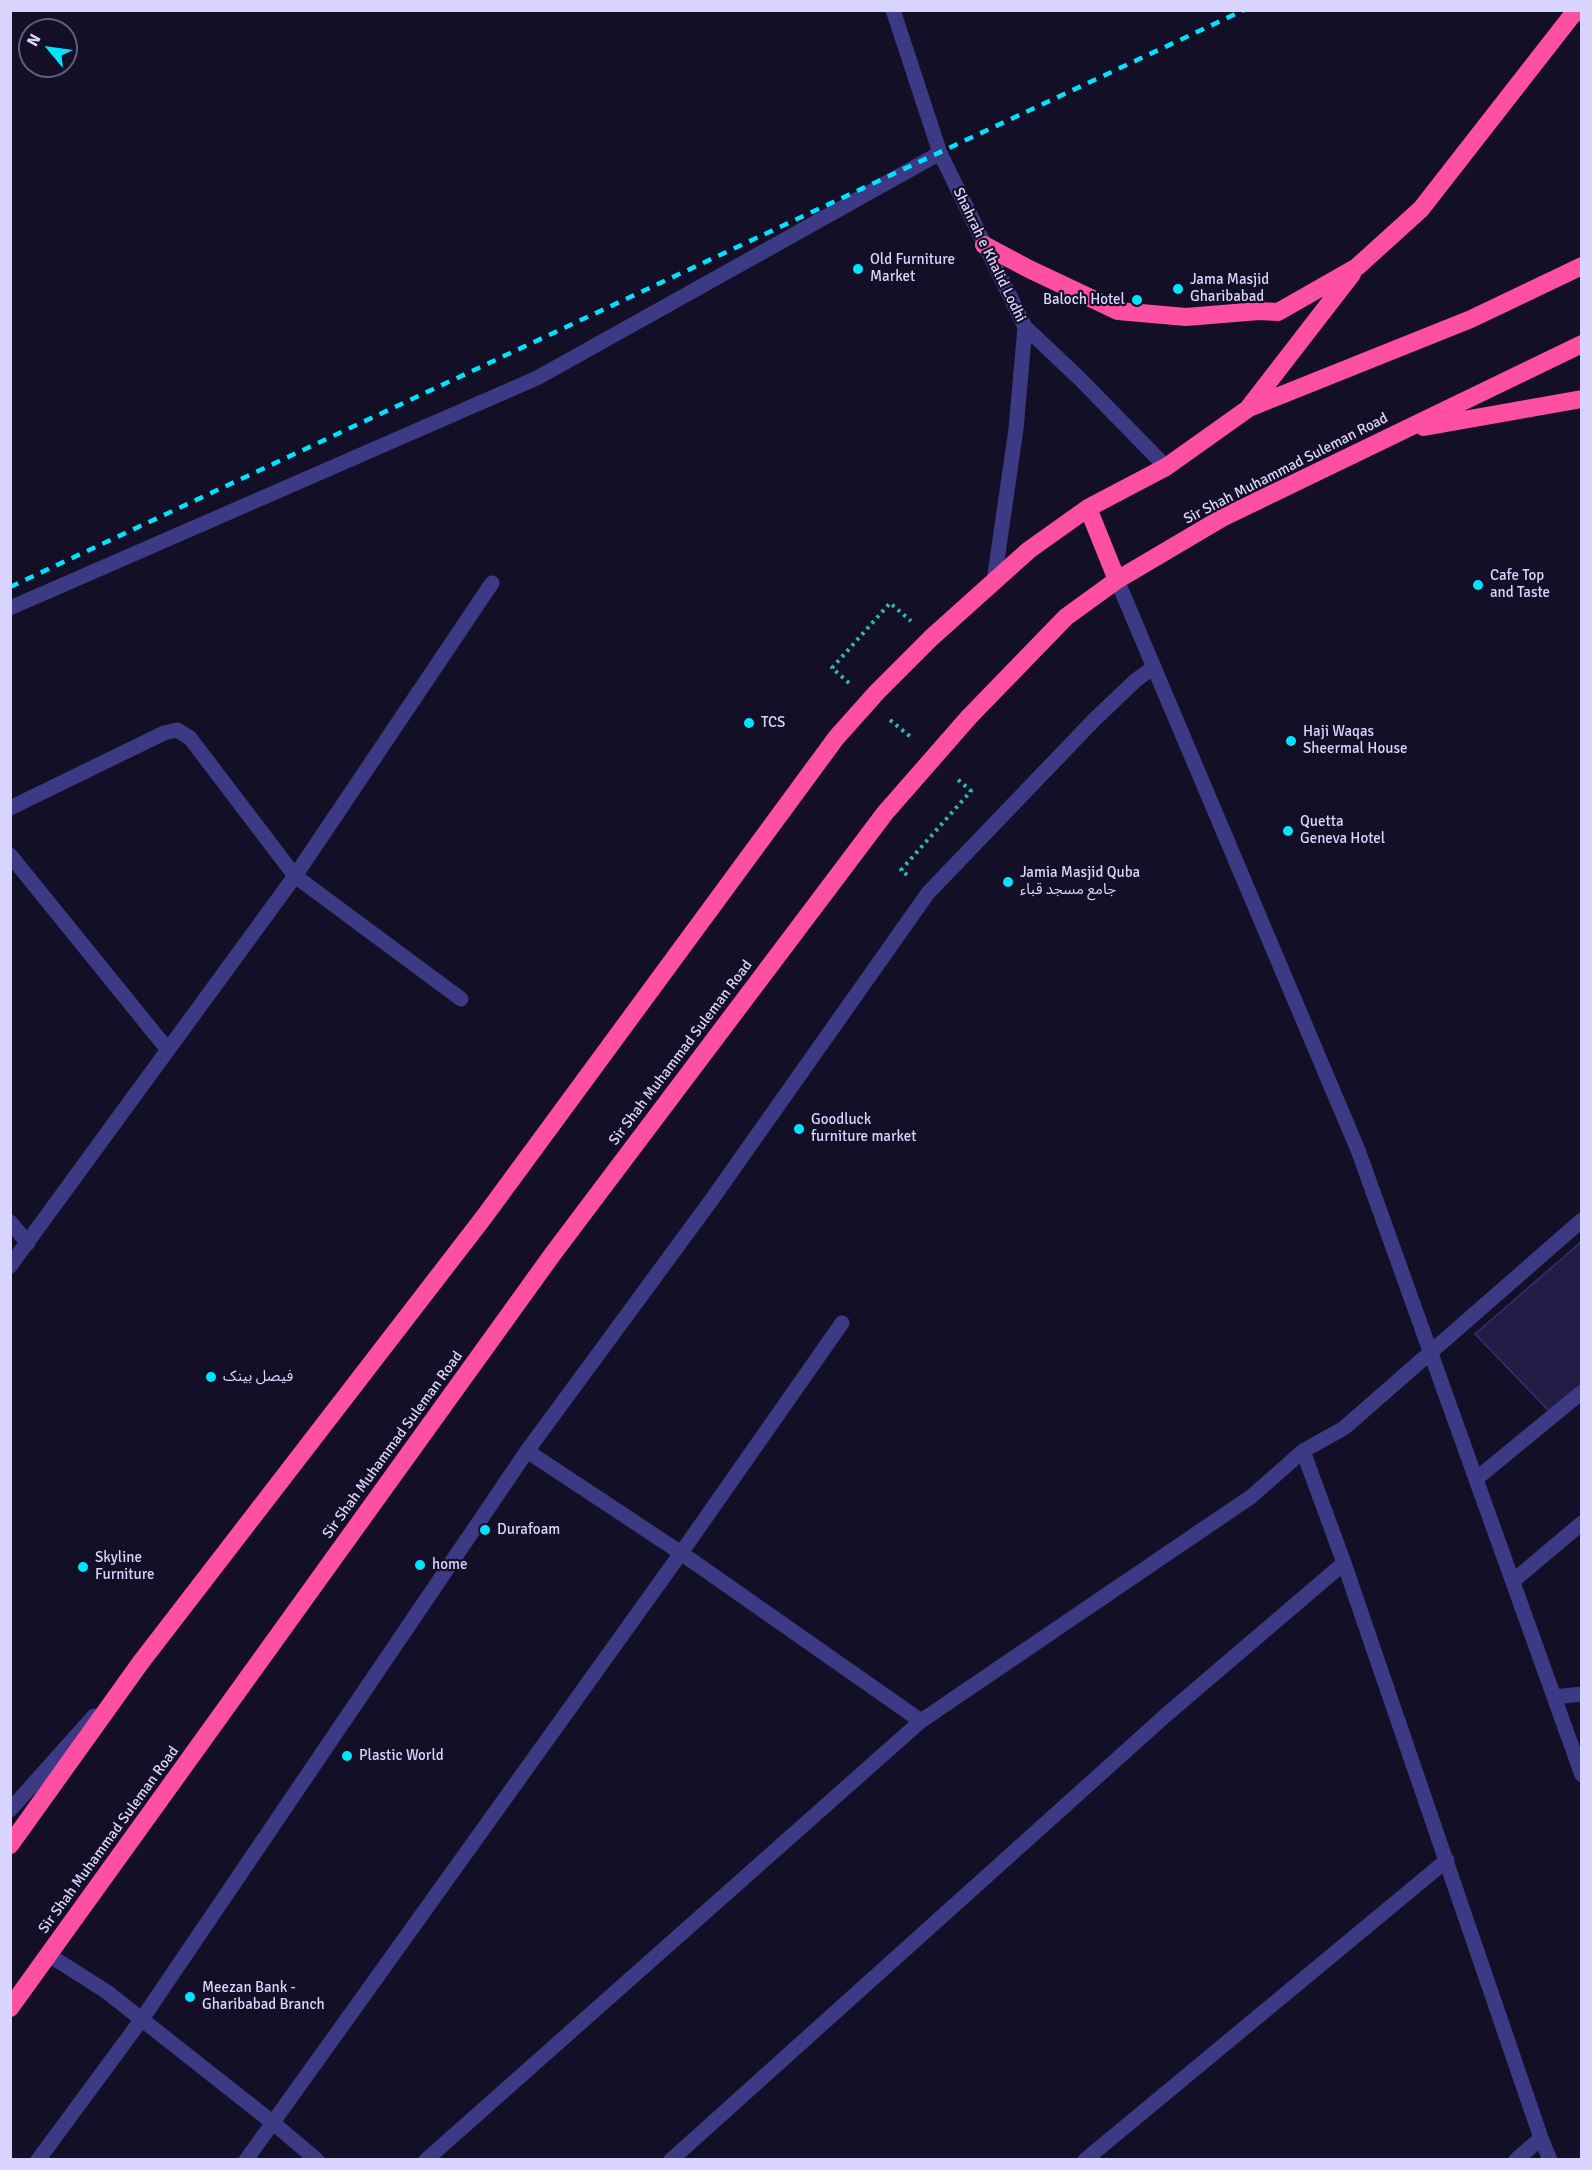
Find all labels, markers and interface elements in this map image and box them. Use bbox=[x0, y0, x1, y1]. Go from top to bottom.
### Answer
north arrow bbox=[18, 18, 78, 78]
text: N bbox=[23, 31, 45, 50]
street label: Shahrah e Khalid Lodhi bbox=[949, 185, 1029, 325]
place label: Old Furniture Market bbox=[870, 251, 955, 286]
marker: Old Furniture Market bbox=[851, 262, 865, 276]
place label: Jama Masjid Gharibabad bbox=[1190, 271, 1269, 306]
marker: Jama Masjid Gharibabad bbox=[1171, 282, 1185, 296]
place label: Baloch Hotel bbox=[1043, 291, 1125, 309]
marker: Baloch Hotel bbox=[1130, 293, 1144, 307]
street label: Sir Shah Muhammad Suleman Road bbox=[1181, 409, 1391, 529]
place label: Cafe Top and Taste bbox=[1490, 567, 1550, 602]
marker: Cafe Top and Taste bbox=[1471, 578, 1485, 592]
place label: TCS bbox=[761, 714, 785, 732]
marker: TCS bbox=[742, 716, 756, 730]
place label: Haji Waqas Sheermal House bbox=[1303, 723, 1407, 758]
marker: Haji Waqas Sheermal House bbox=[1284, 734, 1298, 748]
place label: Quetta Geneva Hotel bbox=[1300, 813, 1385, 848]
marker: Quetta Geneva Hotel bbox=[1281, 824, 1295, 838]
place label: Jamia Masjid Quba جامع مسجد قباء bbox=[1020, 864, 1140, 899]
marker: Jamia Masjid Quba جامع مسجد قباء bbox=[1001, 875, 1015, 889]
street label: Sir Shah Muhammad Suleman Road bbox=[605, 957, 757, 1149]
place label: Goodluck furniture market bbox=[811, 1111, 916, 1146]
marker: Goodluck furniture market bbox=[792, 1122, 806, 1136]
street label: Sir Shah Muhammad Suleman Road bbox=[319, 1348, 467, 1542]
place label: فیصل بینک bbox=[223, 1368, 293, 1386]
marker: فیصل بینک bbox=[204, 1370, 218, 1384]
place label: Durafoam bbox=[497, 1521, 560, 1539]
marker: Durafoam bbox=[478, 1523, 492, 1537]
place label: Skyline Furniture bbox=[95, 1549, 155, 1584]
place label: home bbox=[432, 1556, 467, 1574]
marker: home bbox=[413, 1558, 427, 1572]
marker: Skyline Furniture bbox=[76, 1560, 90, 1574]
street label: Sir Shah Muhammad Suleman Road bbox=[35, 1743, 183, 1937]
place label: Plastic World bbox=[359, 1747, 444, 1765]
marker: Plastic World bbox=[340, 1749, 354, 1763]
place label: Meezan Bank - Gharibabad Branch bbox=[202, 1979, 325, 2014]
marker: Meezan Bank - Gharibabad Branch bbox=[183, 1990, 197, 2004]

